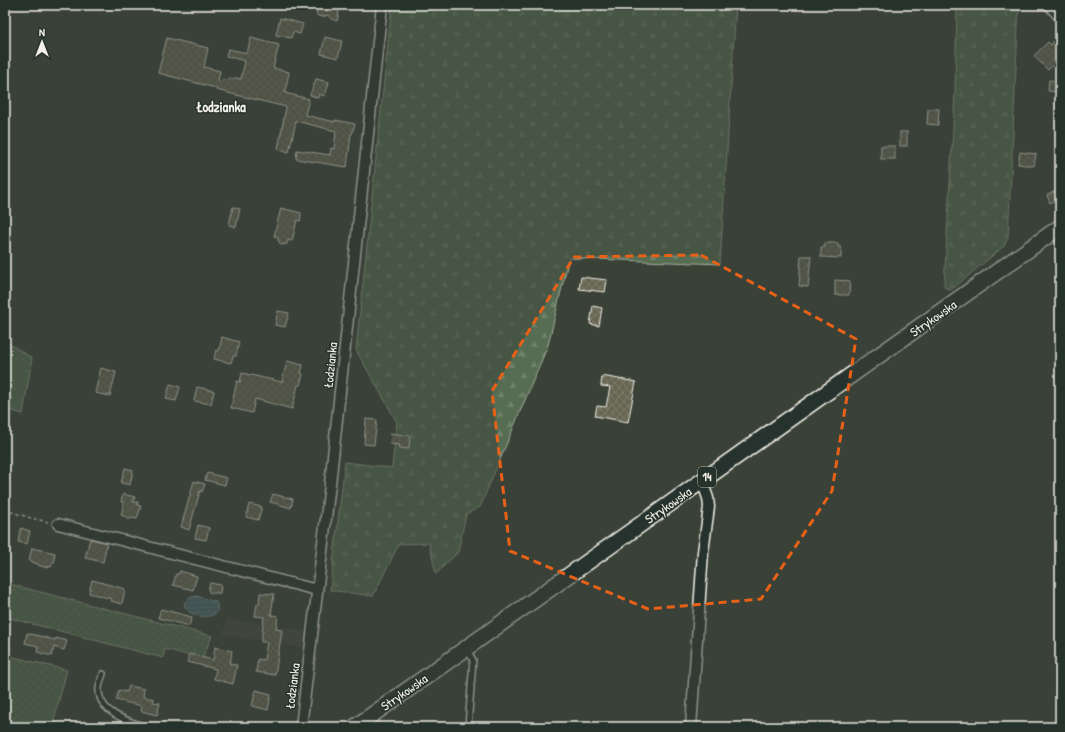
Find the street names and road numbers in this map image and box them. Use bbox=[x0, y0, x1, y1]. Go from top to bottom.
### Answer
street label: Strykowska bbox=[906, 295, 960, 341]
street label: Łodzianka bbox=[319, 341, 341, 389]
road number: 14 bbox=[698, 467, 716, 487]
street label: Strykowska bbox=[641, 482, 695, 528]
street label: Łodzianka bbox=[280, 662, 304, 710]
street label: Strykowska bbox=[377, 669, 431, 715]

